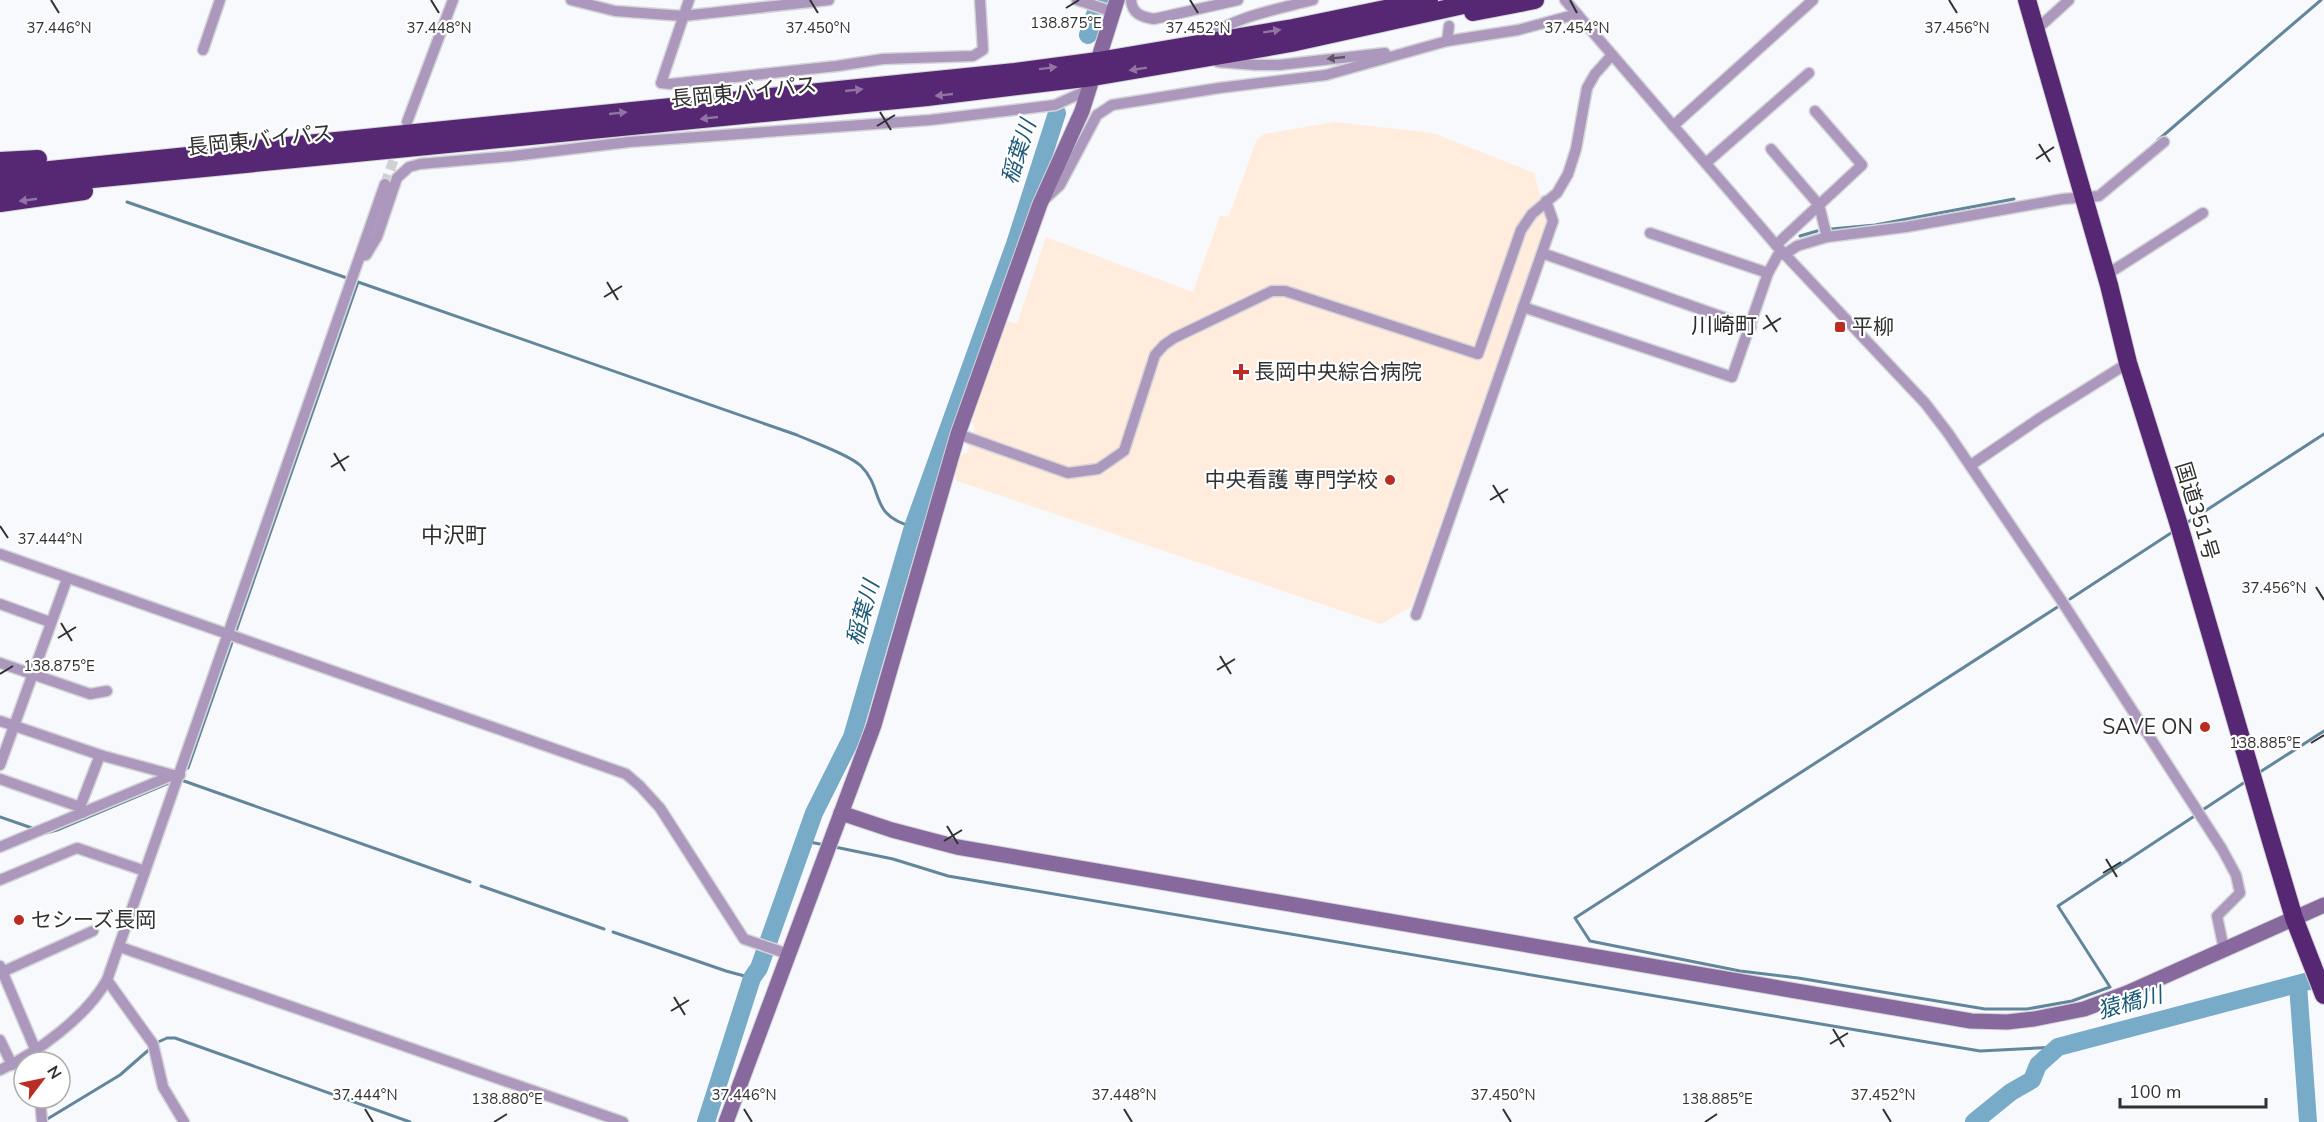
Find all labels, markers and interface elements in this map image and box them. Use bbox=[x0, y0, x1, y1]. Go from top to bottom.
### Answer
text: 138.875°E bbox=[1030, 13, 1102, 33]
text: 37.446°N bbox=[26, 18, 92, 38]
text: 37.448°N bbox=[406, 18, 472, 38]
text: 37.450°N bbox=[785, 18, 851, 38]
text: 37.452°N bbox=[1165, 18, 1231, 38]
text: 37.454°N bbox=[1544, 18, 1610, 38]
text: 37.456°N bbox=[1924, 18, 1990, 38]
one-way arrow bbox=[1263, 27, 1282, 36]
one-way arrow bbox=[1326, 53, 1345, 63]
one-way arrow bbox=[1038, 63, 1057, 73]
one-way arrow bbox=[1128, 65, 1147, 74]
street label: 長岡東バイパス bbox=[670, 70, 818, 114]
one-way arrow bbox=[845, 85, 864, 95]
one-way arrow bbox=[935, 90, 954, 99]
one-way arrow bbox=[609, 108, 628, 118]
one-way arrow bbox=[699, 113, 718, 123]
water label: 稲葉川 bbox=[995, 114, 1044, 188]
street label: 長岡東バイパス bbox=[186, 118, 334, 162]
one-way arrow bbox=[18, 195, 37, 204]
district label: 川崎町 bbox=[1691, 311, 1757, 341]
place label: 平柳 bbox=[1852, 313, 1894, 341]
marker: 平柳 bbox=[1833, 320, 1847, 334]
place label: 長岡中央綜合病院 bbox=[1254, 358, 1422, 386]
marker: 長岡中央綜合病院 bbox=[1232, 363, 1250, 381]
street label: 国道351号 bbox=[2169, 459, 2225, 563]
place label: 中央看護 専門学校 bbox=[1205, 466, 1378, 494]
marker: 中央看護 専門学校 bbox=[1383, 473, 1397, 487]
district label: 中沢町 bbox=[421, 521, 487, 551]
text: 37.444°N bbox=[17, 529, 83, 549]
water label: 稲葉川 bbox=[839, 575, 887, 649]
text: 37.456°N bbox=[2241, 578, 2307, 598]
text: 138.875°E bbox=[23, 656, 95, 676]
place label: SAVE ON bbox=[2102, 713, 2193, 741]
marker: SAVE ON bbox=[2198, 720, 2212, 734]
text: 138.885°E bbox=[2229, 733, 2301, 753]
place label: セシーズ長岡 bbox=[31, 906, 156, 934]
marker: セシーズ長岡 bbox=[12, 913, 26, 927]
water label: 猿橋川 bbox=[2094, 979, 2168, 1026]
north arrow bbox=[12, 1050, 72, 1110]
text: N bbox=[41, 1062, 66, 1083]
scale bar bbox=[2120, 1071, 2266, 1109]
text: 100 m bbox=[2129, 1080, 2181, 1104]
text: 37.444°N bbox=[332, 1085, 398, 1105]
text: 37.446°N bbox=[711, 1085, 777, 1105]
text: 37.448°N bbox=[1091, 1085, 1157, 1105]
text: 37.450°N bbox=[1470, 1085, 1536, 1105]
text: 37.452°N bbox=[1850, 1085, 1916, 1105]
text: 138.880°E bbox=[471, 1089, 543, 1109]
text: 138.885°E bbox=[1681, 1089, 1753, 1109]

